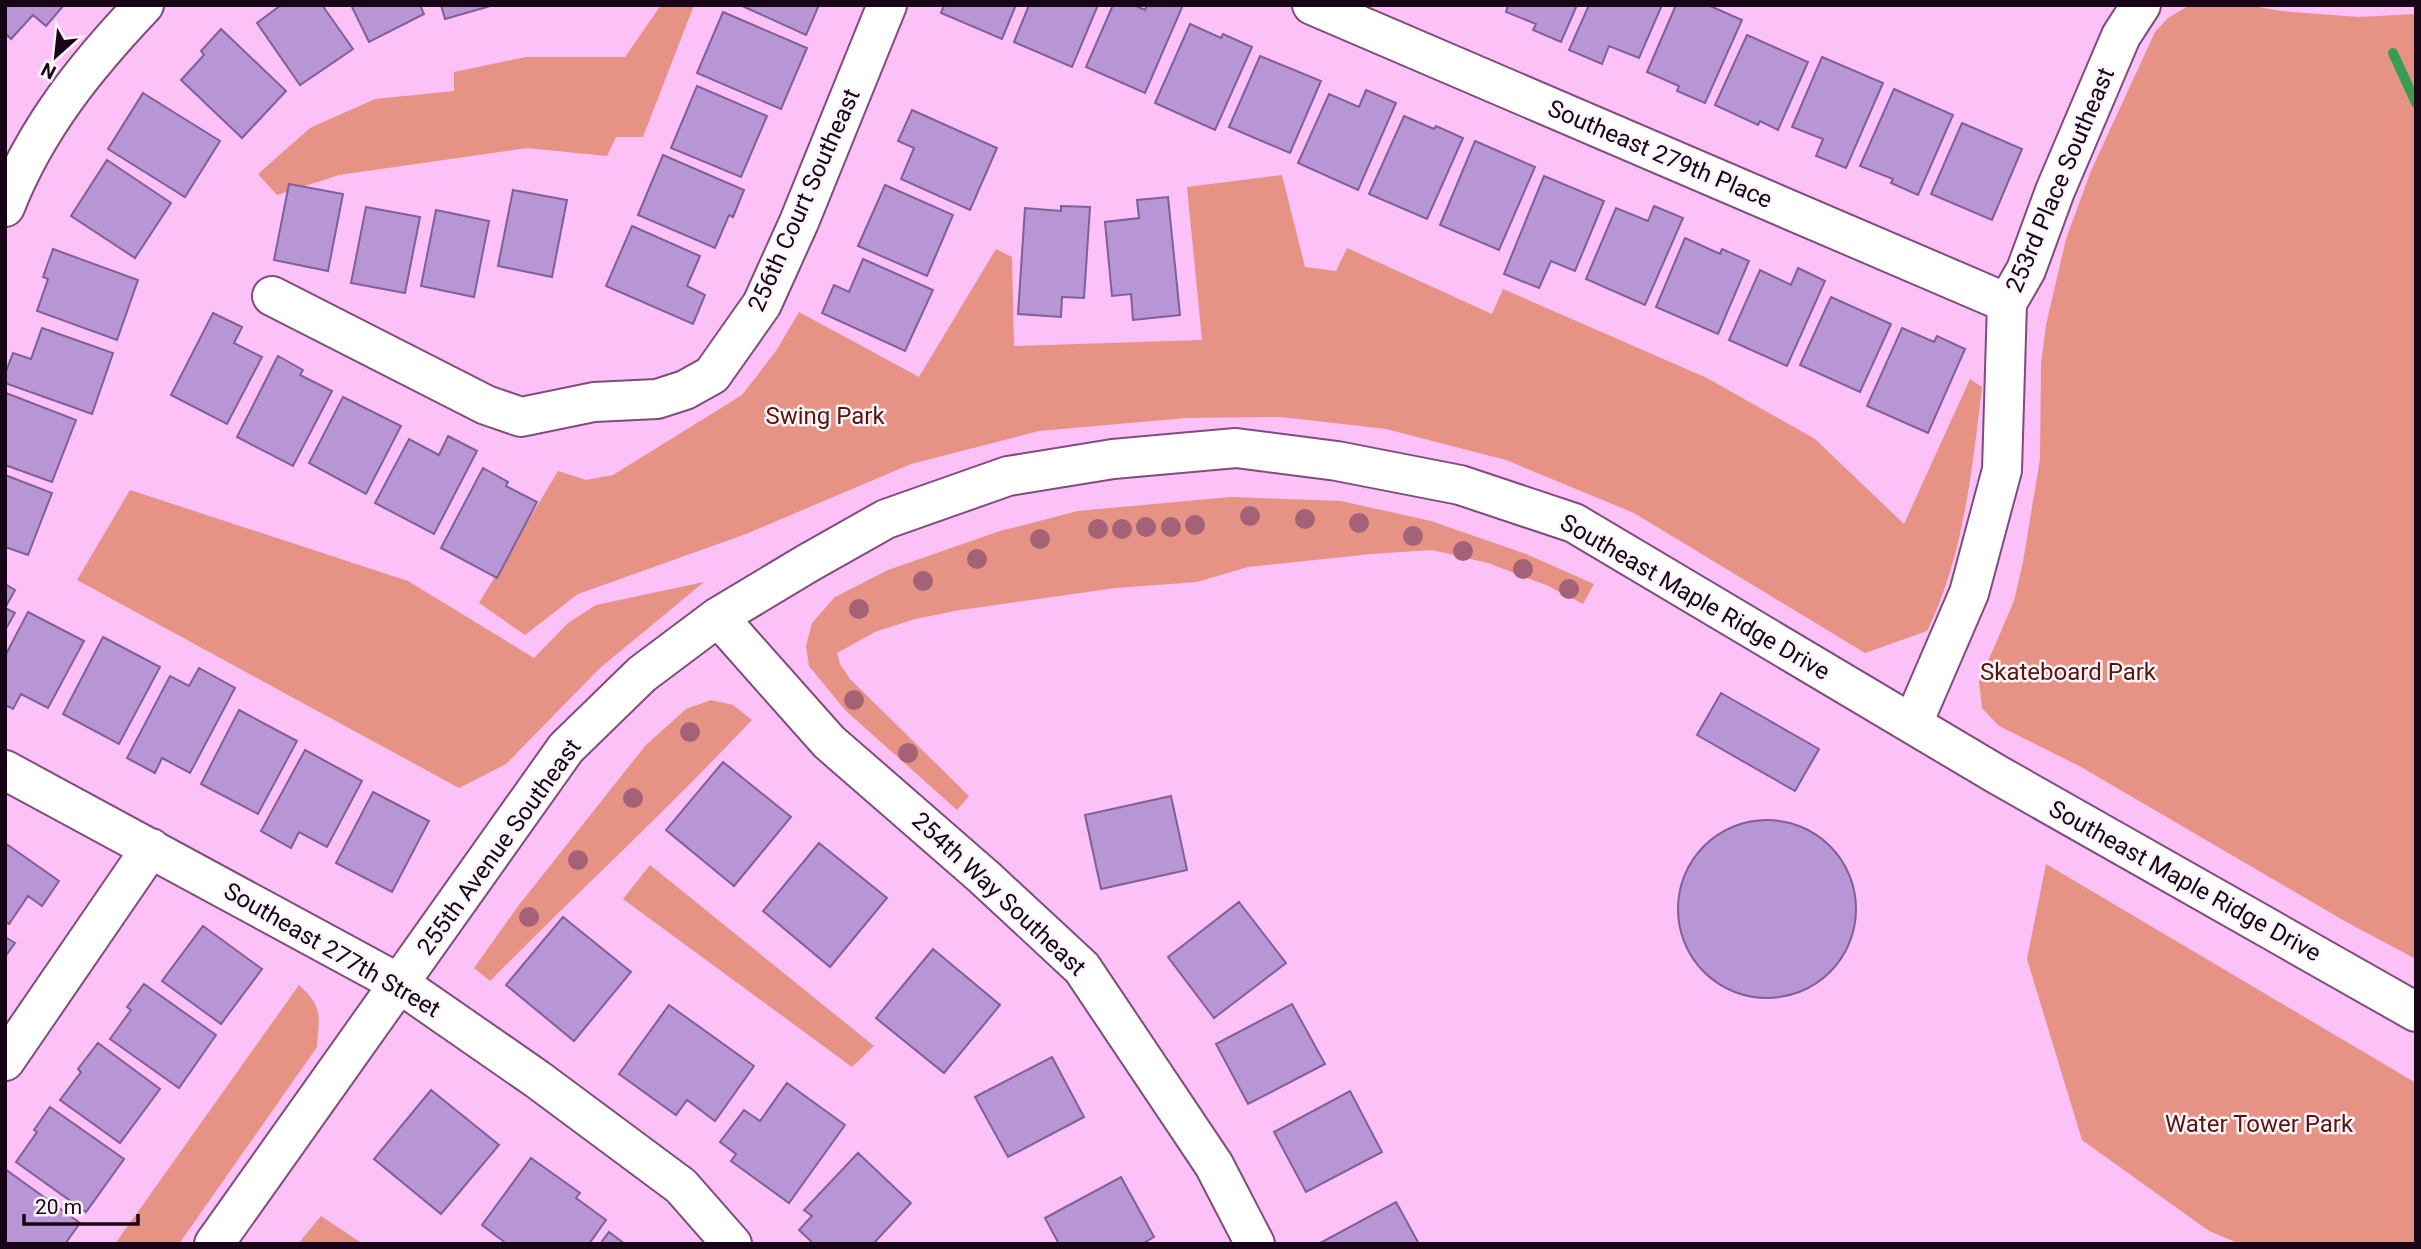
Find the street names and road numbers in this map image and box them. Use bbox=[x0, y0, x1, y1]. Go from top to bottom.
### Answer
street label: 253rd Place Southeast bbox=[2000, 63, 2120, 297]
street label: 256th Court Southeast bbox=[742, 84, 866, 316]
street label: Southeast 279th Place bbox=[1544, 94, 1776, 214]
street label: Southeast Maple Ridge Drive bbox=[1555, 508, 1835, 686]
street label: 255th Avenue Southeast bbox=[411, 733, 587, 960]
street label: Southeast Maple Ridge Drive bbox=[2044, 794, 2326, 968]
street label: 254th Way Southeast bbox=[907, 806, 1092, 982]
street label: Southeast 277th Street bbox=[219, 877, 445, 1023]

